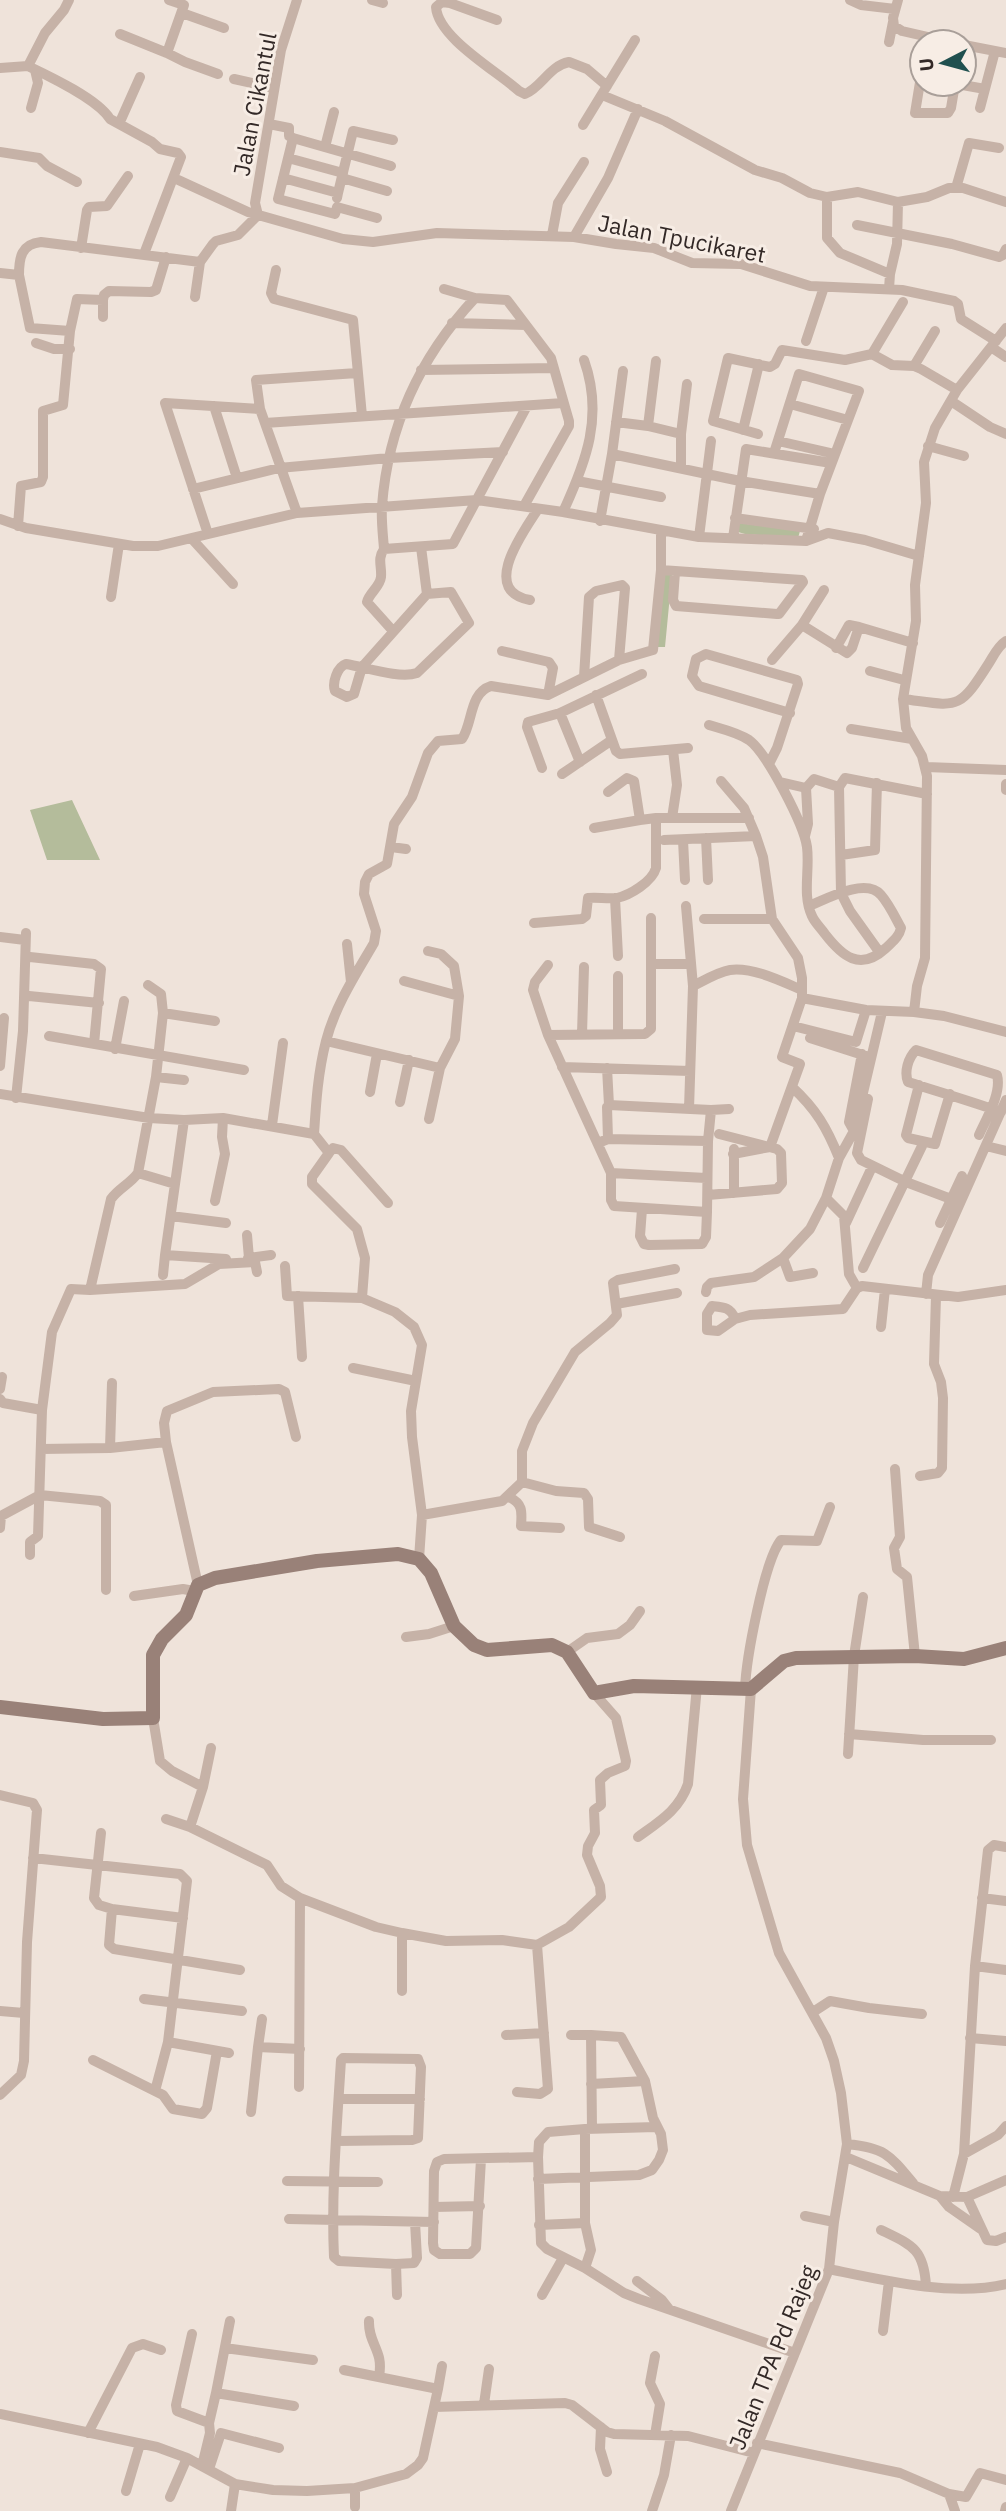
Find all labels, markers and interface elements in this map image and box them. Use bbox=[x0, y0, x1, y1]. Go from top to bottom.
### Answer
north arrow bbox=[908, 28, 978, 98]
street label: Jalan Cikantul bbox=[225, 30, 283, 178]
text: U bbox=[913, 57, 939, 73]
street label: Jalan Tpucikaret bbox=[596, 207, 768, 269]
street label: Jalan TPA Pd Rajeg bbox=[721, 2260, 823, 2454]

